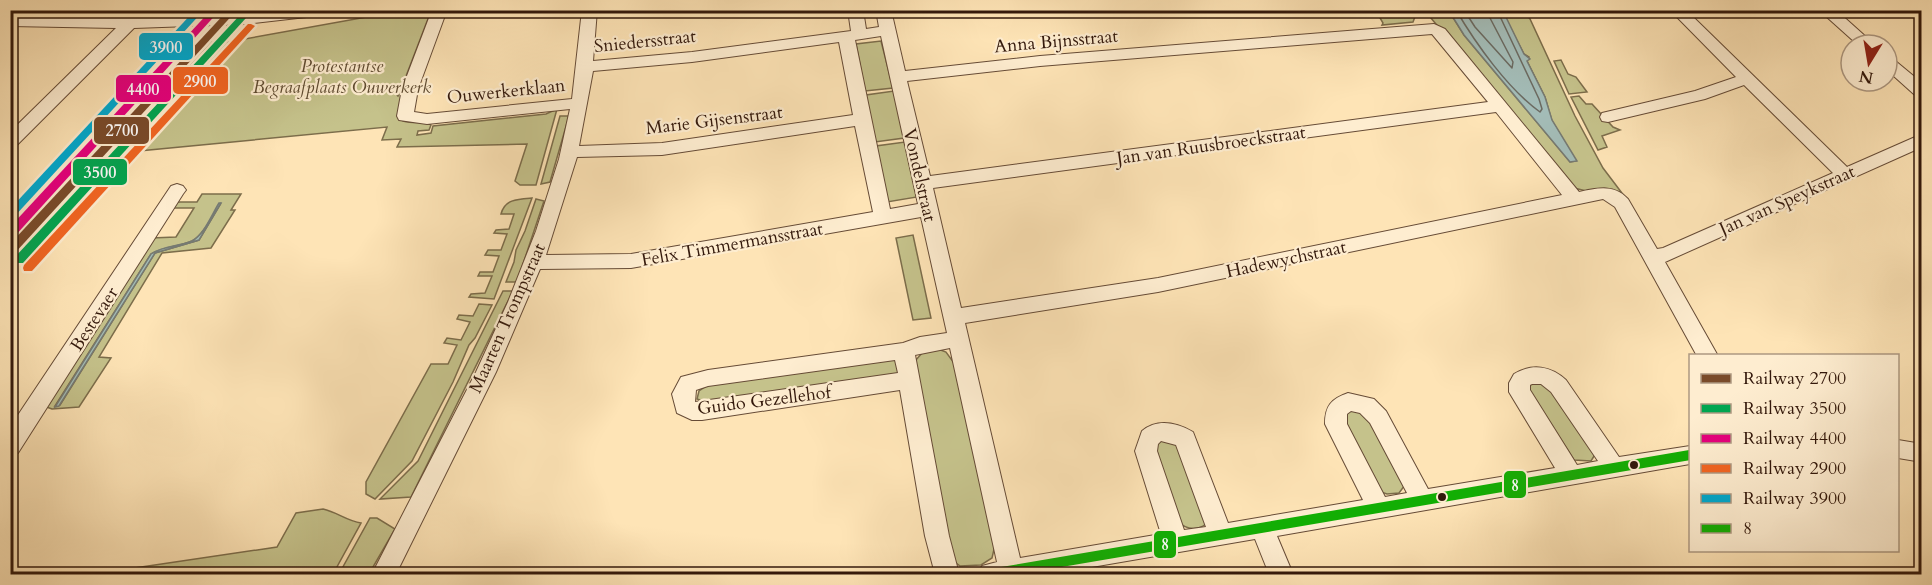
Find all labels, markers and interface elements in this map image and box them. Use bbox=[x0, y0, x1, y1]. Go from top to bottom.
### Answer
street label: Sniedersstraat bbox=[593, 24, 698, 59]
street label: Anna Bijnsstraat bbox=[993, 24, 1119, 59]
line badge: 3900 bbox=[138, 32, 194, 61]
north arrow bbox=[1839, 33, 1899, 93]
text: 3900 bbox=[150, 37, 182, 59]
park label: Protestantse Begraafplaats Ouwerkerk bbox=[253, 54, 431, 100]
text: N bbox=[1857, 65, 1875, 89]
line badge: 2900 bbox=[172, 66, 229, 95]
text: 2900 bbox=[184, 71, 216, 93]
street label: Ouwerkerklaan bbox=[446, 73, 567, 110]
line badge: 4400 bbox=[115, 74, 172, 103]
text: 4400 bbox=[127, 79, 159, 101]
street label: Marie Gijsenstraat bbox=[644, 100, 784, 141]
line badge: 2700 bbox=[93, 116, 150, 145]
text: 2700 bbox=[106, 120, 138, 142]
street label: Jan van Ruusbroeckstraat bbox=[1112, 120, 1307, 172]
street label: Vondelstraat bbox=[897, 126, 942, 225]
line badge: 3500 bbox=[72, 158, 128, 186]
street label: Jan van Speykstraat bbox=[1713, 159, 1859, 243]
text: 3500 bbox=[84, 162, 116, 184]
street label: Felix Timmermansstraat bbox=[639, 216, 825, 273]
street label: Hadewychstraat bbox=[1224, 235, 1349, 284]
street label: Maarten Trompstraat bbox=[463, 239, 552, 397]
street label: Bestevaer bbox=[64, 282, 125, 356]
legend bbox=[1689, 354, 1899, 552]
text: Railway 2700 bbox=[1743, 366, 1846, 391]
street label: Guido Gezellehof bbox=[696, 379, 836, 421]
text: Railway 3500 bbox=[1743, 396, 1846, 421]
text: Railway 4400 bbox=[1743, 426, 1846, 451]
text: Railway 2900 bbox=[1743, 456, 1846, 481]
unlabelled marker bbox=[1628, 459, 1640, 471]
line badge: 8 bbox=[1503, 470, 1527, 499]
text: 8 bbox=[1511, 475, 1519, 497]
text: Railway 3900 bbox=[1743, 486, 1846, 511]
unlabelled marker bbox=[1436, 491, 1448, 503]
text: 8 bbox=[1743, 516, 1752, 541]
line badge: 8 bbox=[1153, 530, 1177, 559]
text: 8 bbox=[1161, 534, 1169, 556]

